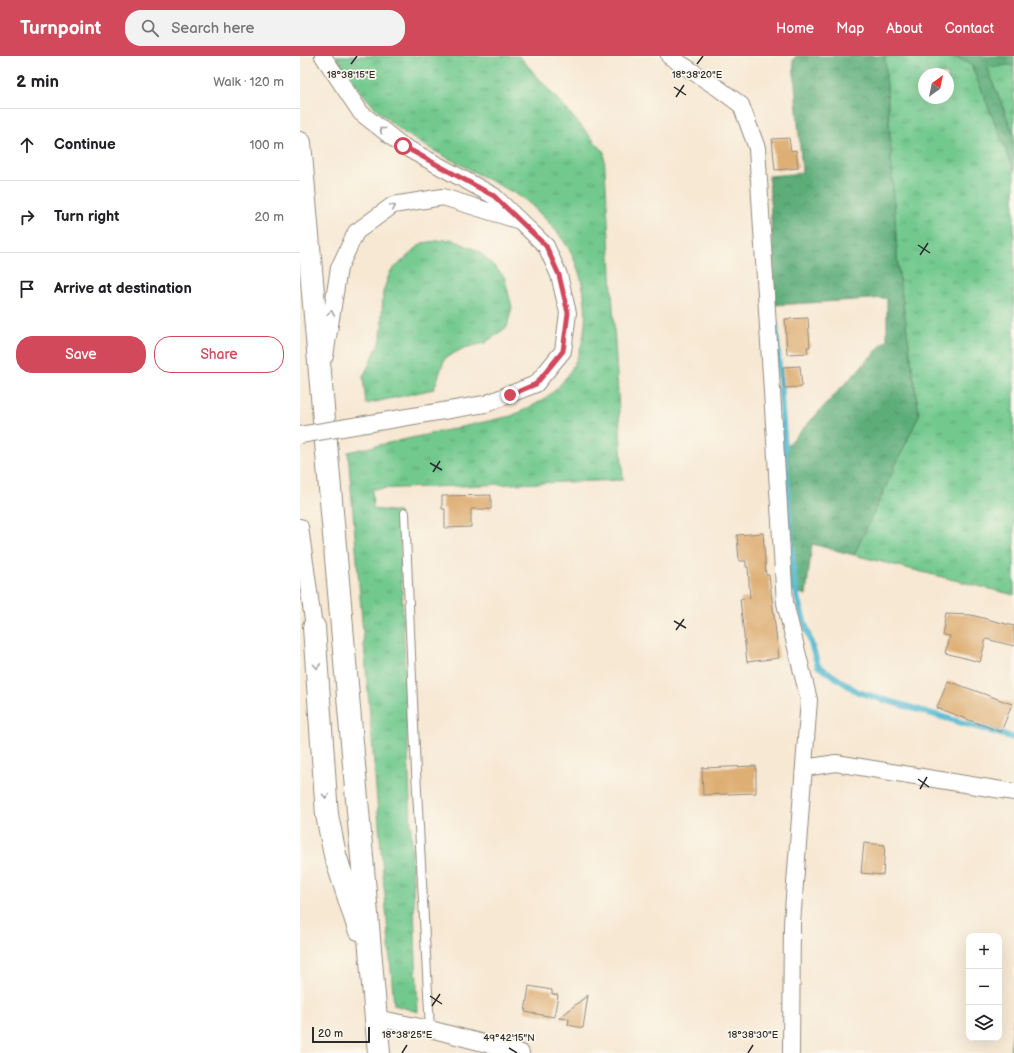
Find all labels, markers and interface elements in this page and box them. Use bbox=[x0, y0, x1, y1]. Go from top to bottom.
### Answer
search box bbox=[125, 10, 405, 46]
text: Turnpoint bbox=[20, 17, 101, 40]
icon: search bbox=[139, 17, 161, 39]
text: Search here bbox=[171, 19, 254, 38]
text: Home bbox=[776, 20, 814, 37]
text: Map bbox=[836, 20, 864, 37]
text: About bbox=[886, 20, 923, 37]
text: Contact bbox=[945, 20, 994, 37]
north arrow bbox=[918, 68, 954, 104]
text: 18°38'15"E bbox=[327, 69, 376, 81]
text: 18°38'20"E bbox=[672, 69, 723, 81]
text: 2 min bbox=[16, 72, 59, 92]
text: Walk · 120 m bbox=[213, 74, 284, 90]
one-way arrow bbox=[380, 128, 387, 135]
icon: ahead bbox=[16, 134, 38, 156]
text: Continue bbox=[54, 135, 116, 154]
text: 100 m bbox=[249, 137, 284, 153]
route start bbox=[394, 137, 412, 155]
one-way arrow bbox=[389, 204, 396, 212]
icon: right bbox=[16, 206, 38, 228]
text: Turn right bbox=[54, 207, 119, 226]
text: 20 m bbox=[254, 209, 284, 225]
icon: arrive bbox=[16, 278, 38, 300]
text: Arrive at destination bbox=[54, 279, 192, 298]
one-way arrow bbox=[326, 310, 335, 316]
button: Save bbox=[16, 336, 146, 373]
button: Share bbox=[154, 336, 284, 373]
route end bbox=[501, 386, 519, 404]
one-way arrow bbox=[312, 663, 321, 669]
one-way arrow bbox=[322, 793, 331, 799]
map controls bbox=[966, 933, 1002, 1041]
button: + bbox=[966, 933, 1002, 969]
button: − bbox=[966, 969, 1002, 1005]
button: layers bbox=[966, 1005, 1002, 1041]
scale bar bbox=[312, 1025, 370, 1044]
text: 20 m bbox=[318, 1027, 343, 1040]
text: 18°38'25"E bbox=[382, 1029, 433, 1041]
text: 18°38'30"E bbox=[728, 1029, 779, 1041]
text: 49°42'15"N bbox=[483, 1032, 535, 1044]

